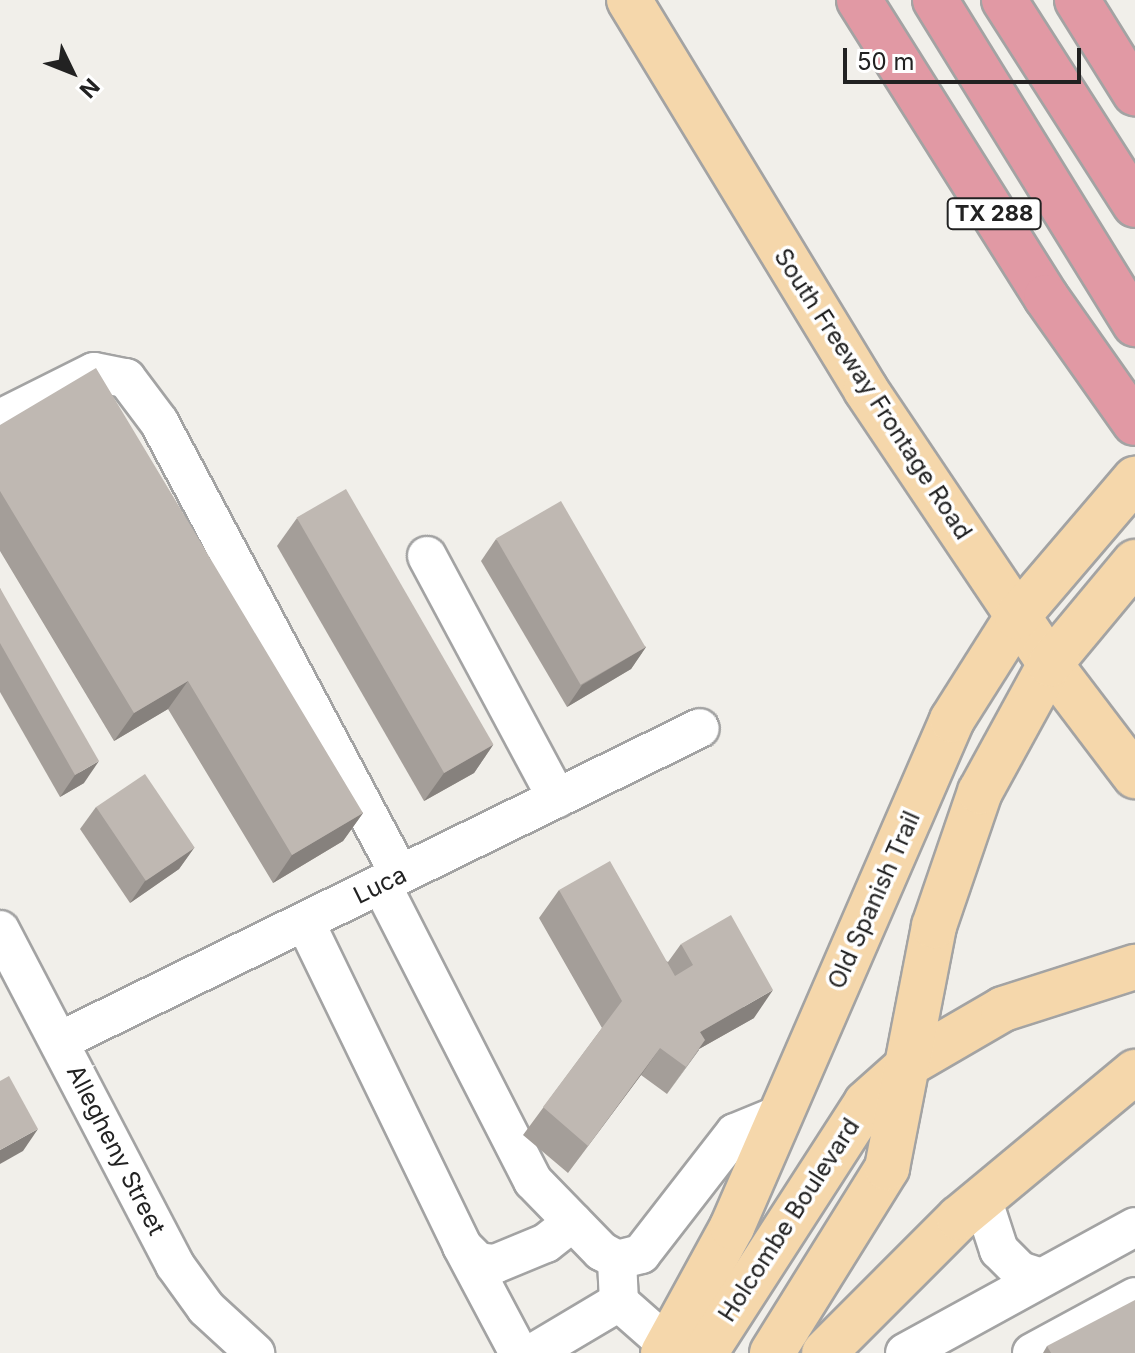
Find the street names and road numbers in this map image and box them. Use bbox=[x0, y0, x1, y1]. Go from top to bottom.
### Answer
road number: TX 288 bbox=[946, 196, 1042, 232]
street label: South Freeway Frontage Road bbox=[768, 243, 978, 545]
street label: Old Spanish Trail bbox=[822, 807, 926, 993]
street label: Luca bbox=[349, 860, 411, 910]
street label: Allegheny Street bbox=[61, 1060, 171, 1240]
street label: Holcombe Boulevard bbox=[713, 1113, 865, 1327]

